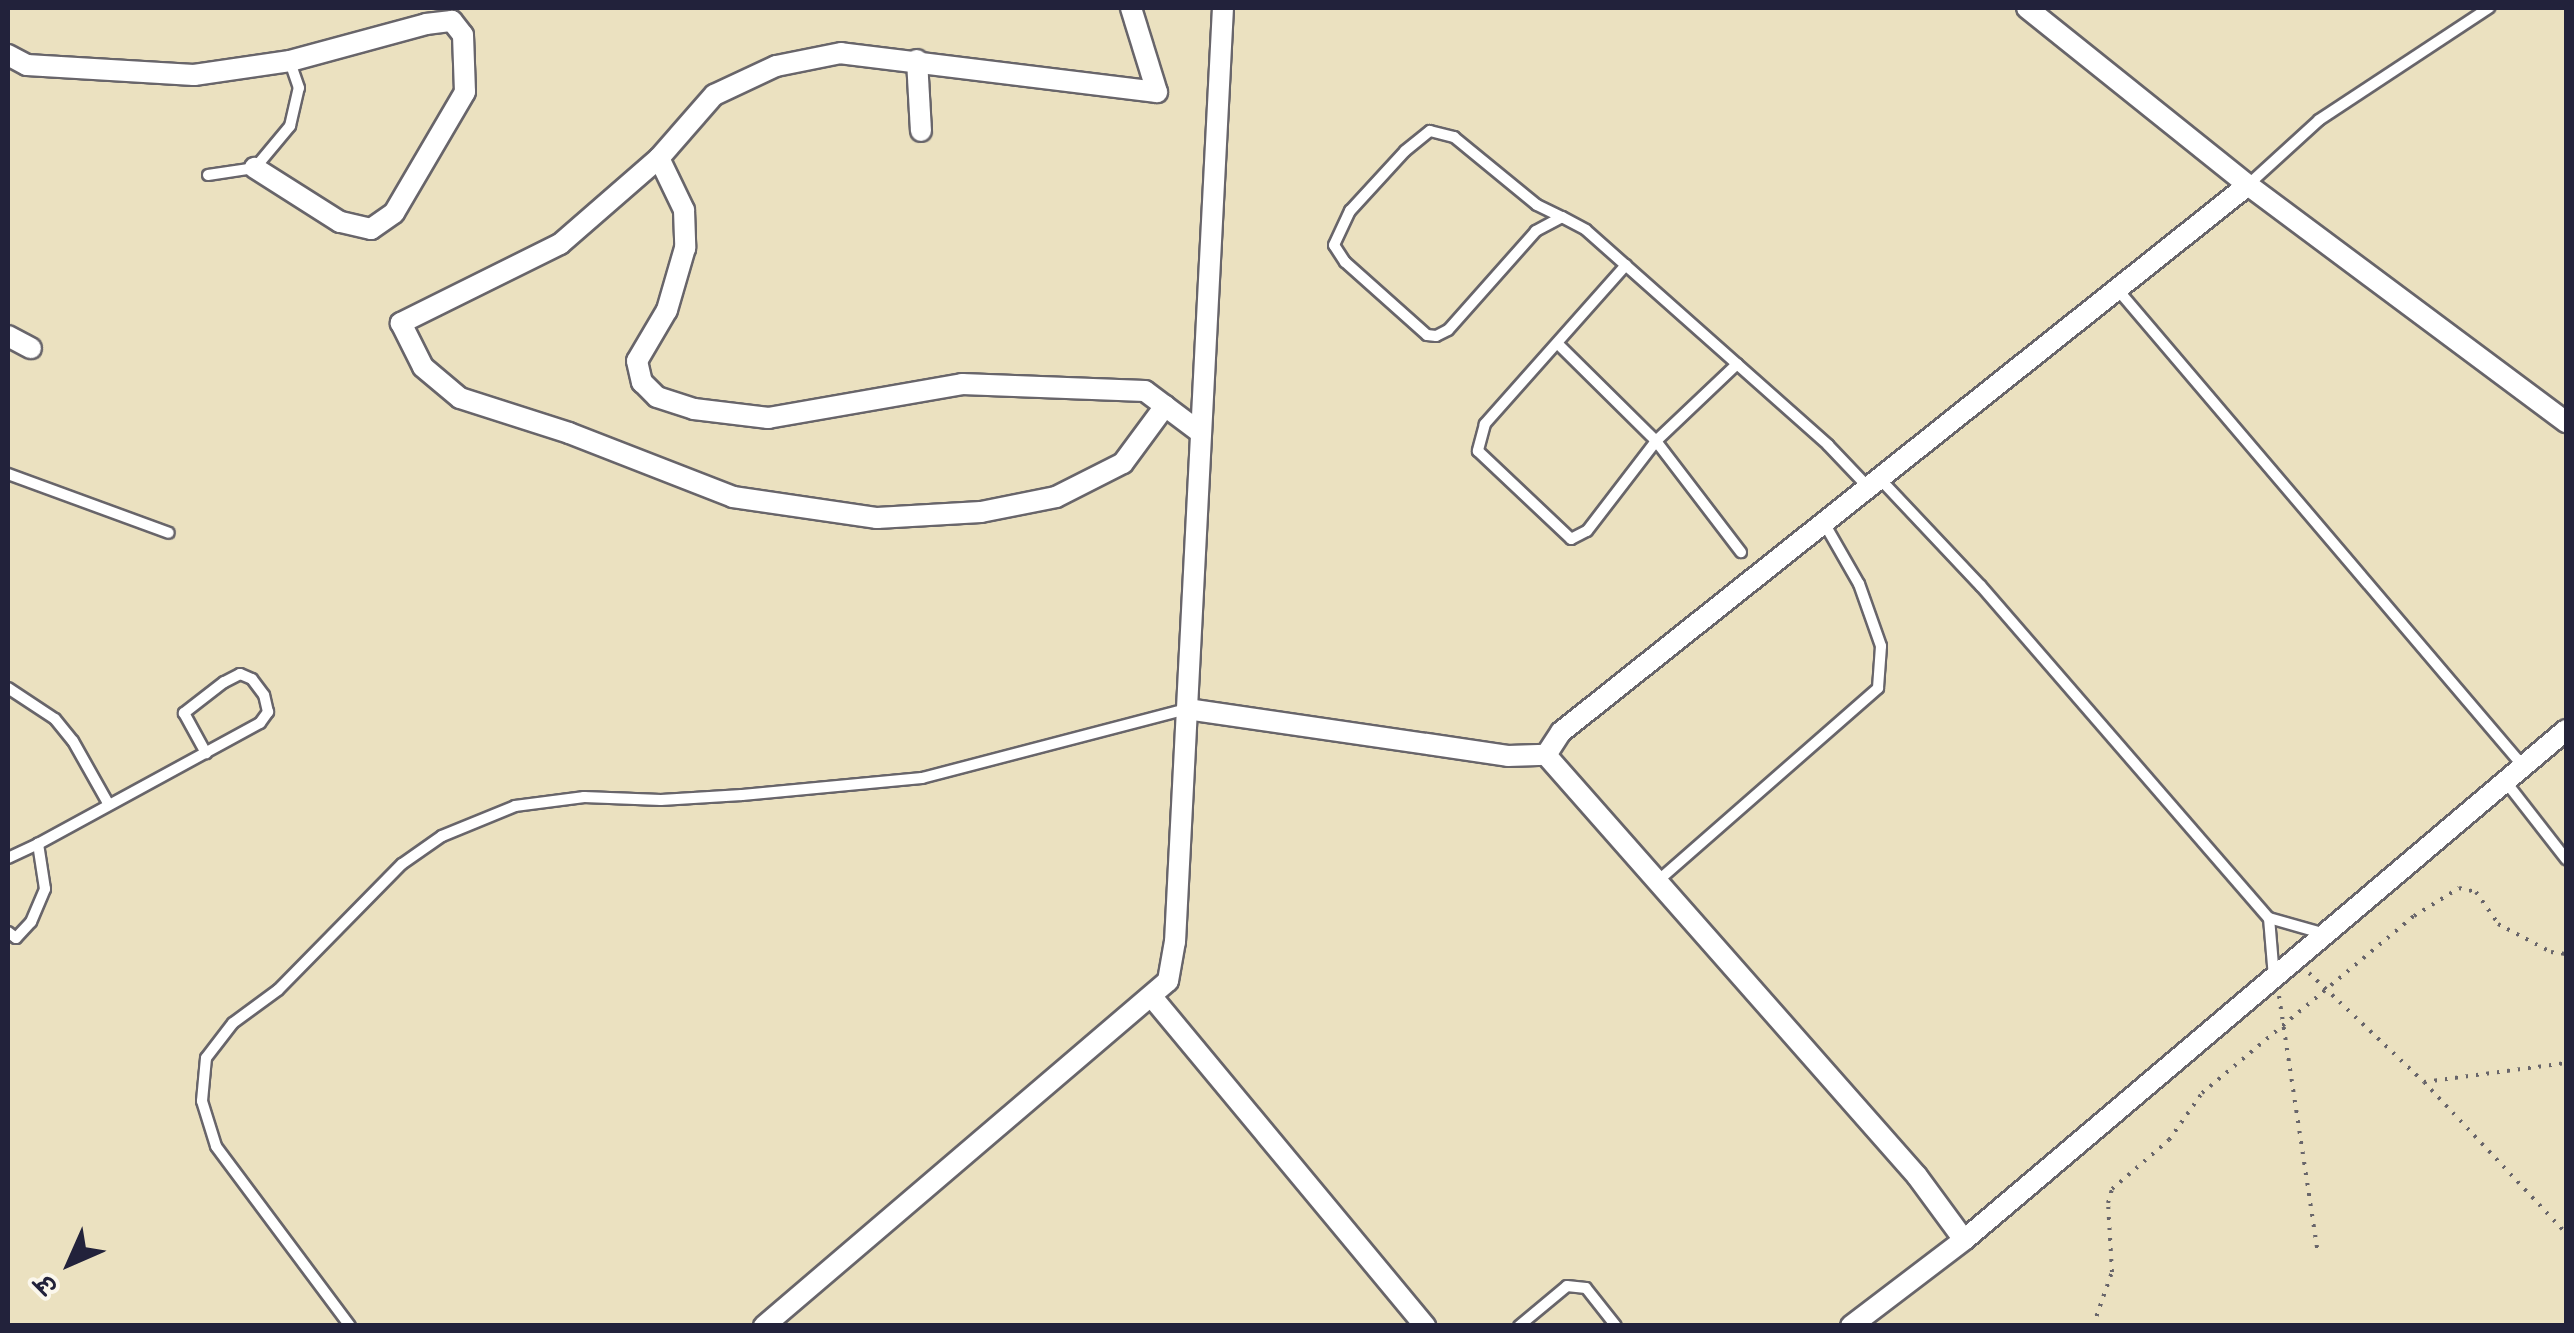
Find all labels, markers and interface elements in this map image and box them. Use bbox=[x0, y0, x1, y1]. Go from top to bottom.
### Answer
north arrow bbox=[20, 1213, 120, 1313]
text: उ bbox=[26, 1262, 71, 1307]

